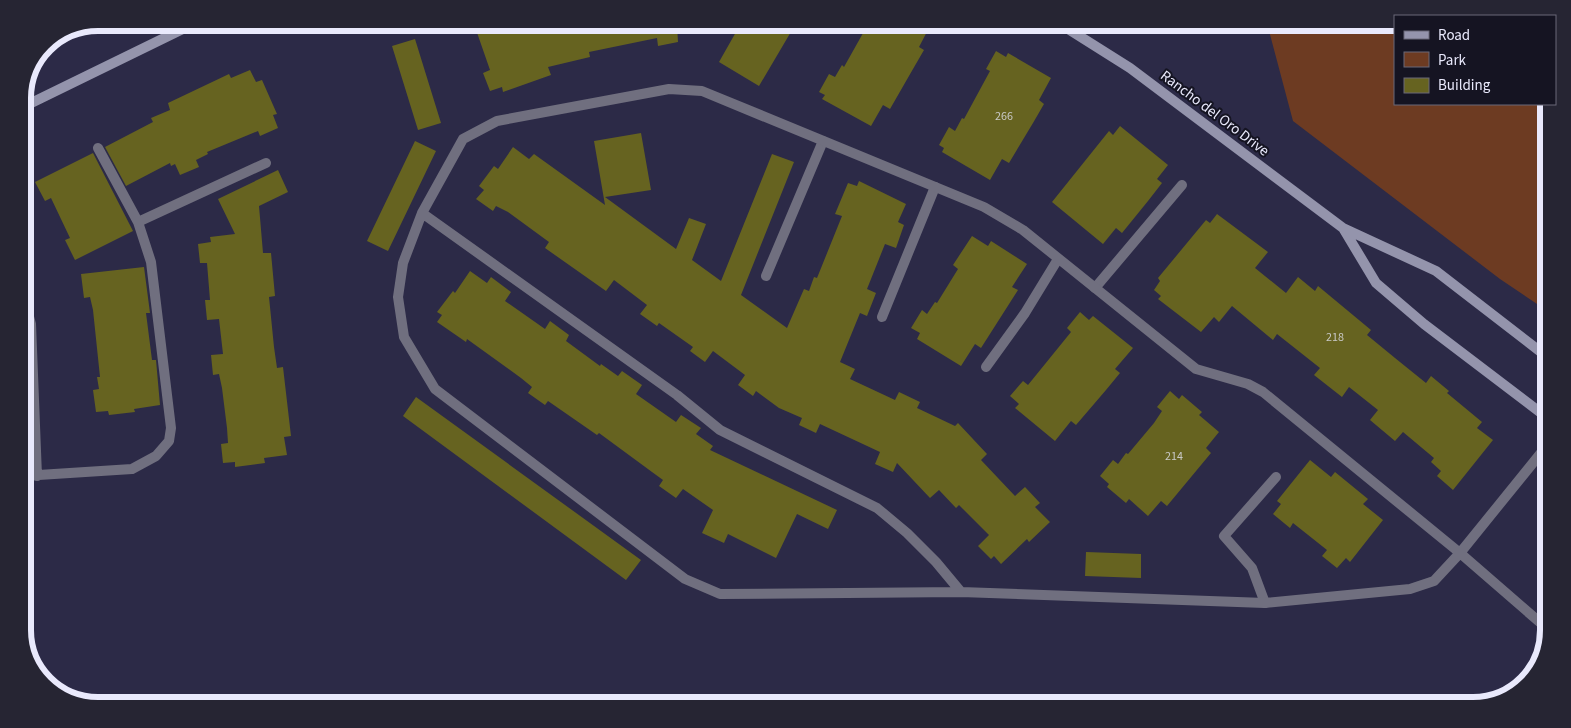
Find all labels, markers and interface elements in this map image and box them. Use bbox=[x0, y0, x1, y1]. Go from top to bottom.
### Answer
legend bbox=[1394, 15, 1556, 105]
text: Road bbox=[1438, 25, 1470, 46]
text: Park bbox=[1438, 50, 1467, 71]
street label: Rancho del Oro Drive bbox=[1156, 65, 1274, 161]
text: Building bbox=[1438, 75, 1491, 96]
house number: 266 bbox=[995, 108, 1013, 125]
house number: 218 bbox=[1326, 329, 1344, 346]
house number: 214 bbox=[1165, 448, 1183, 465]

